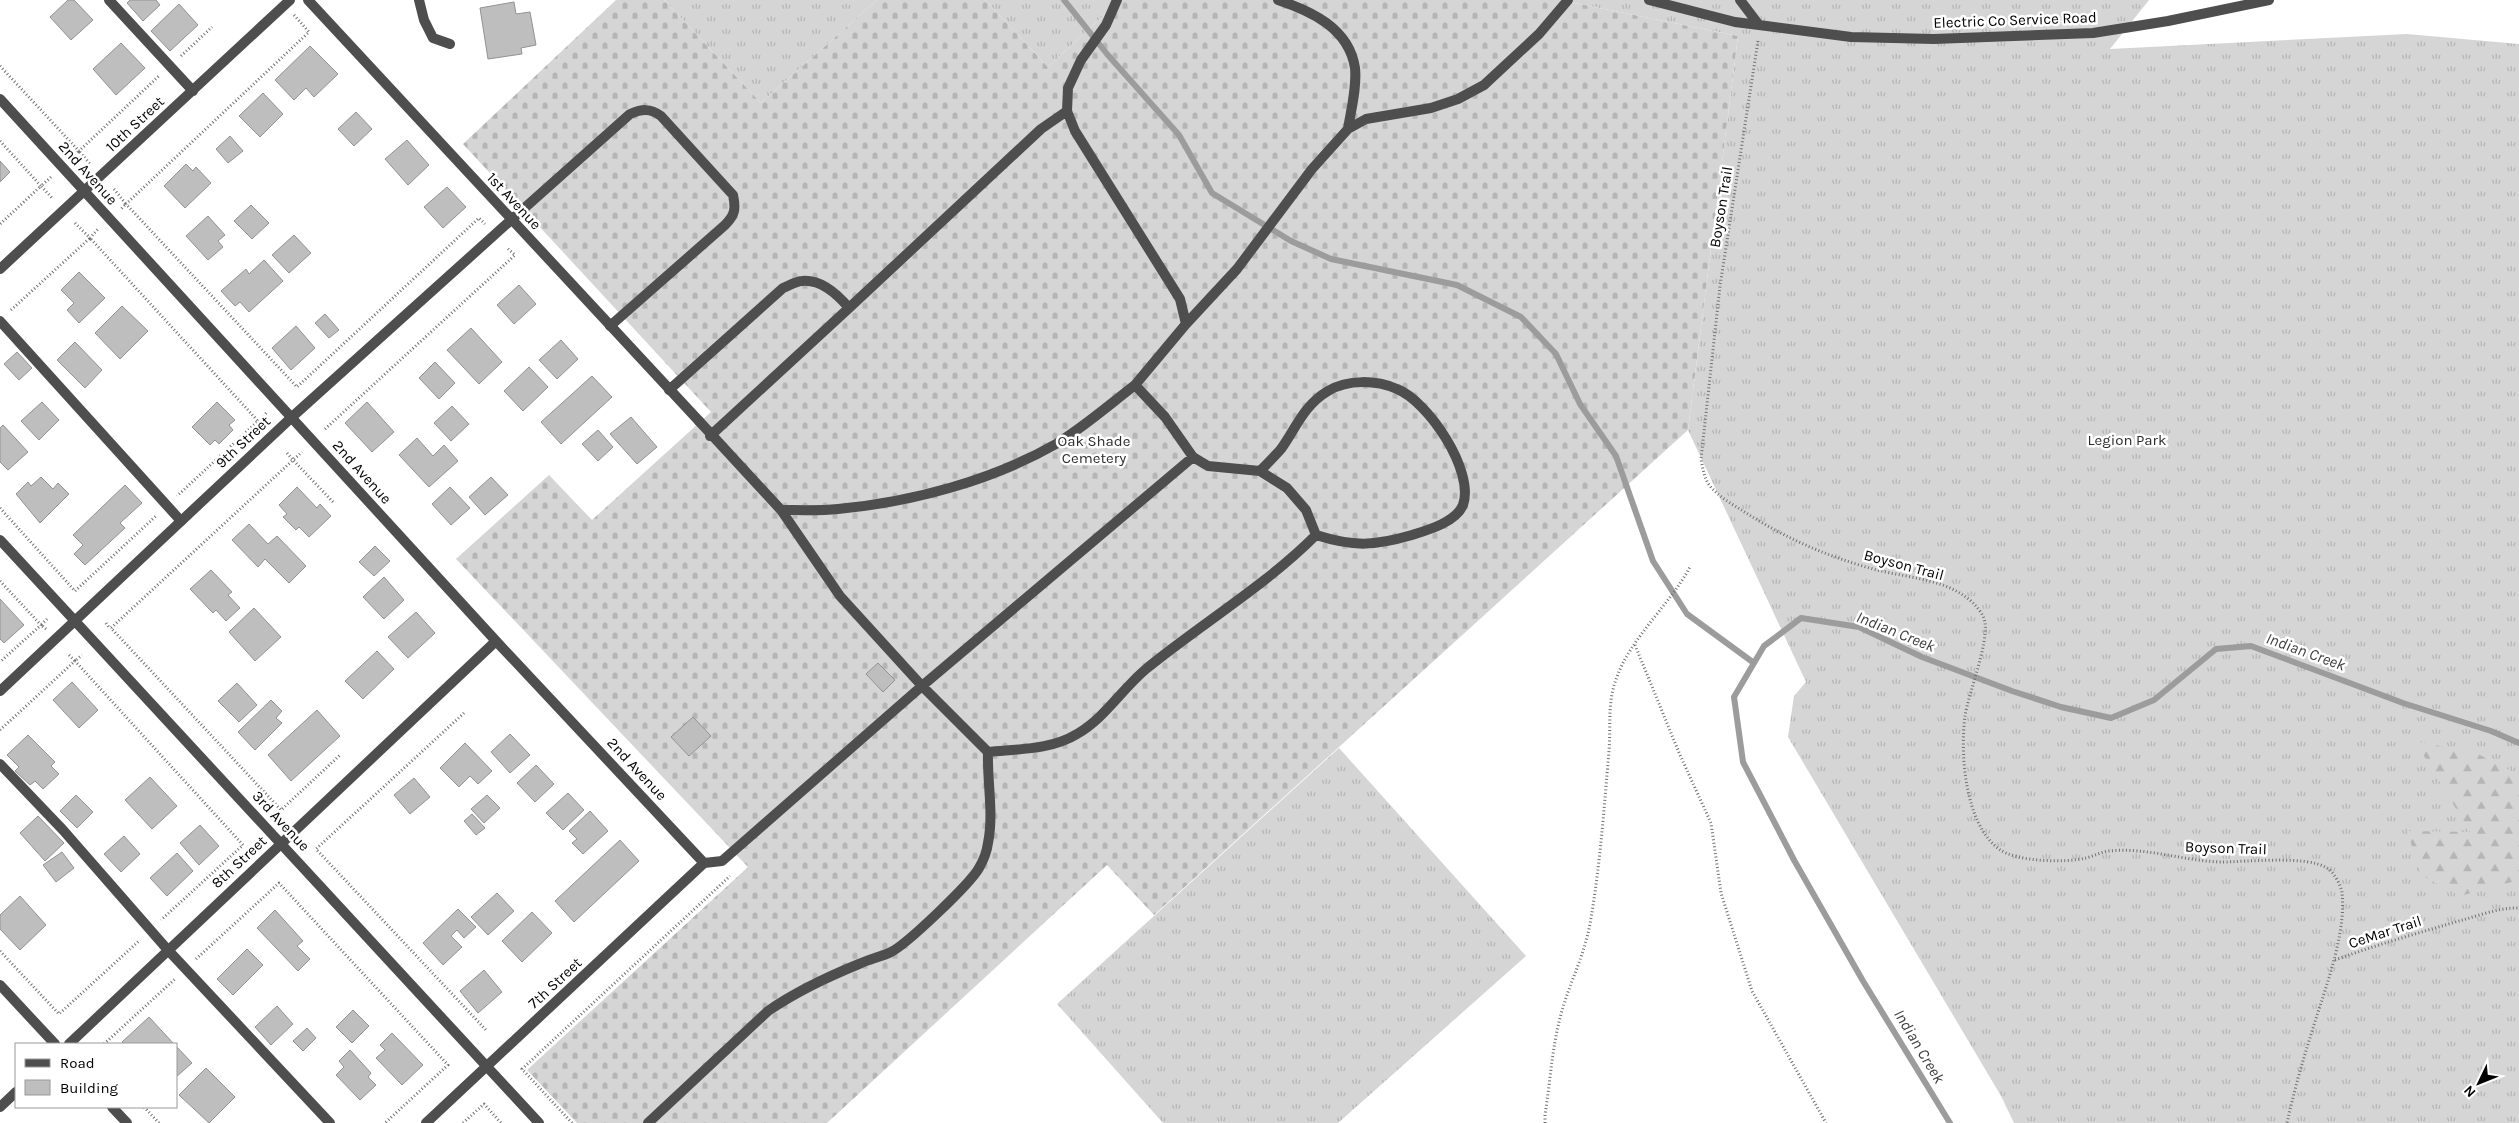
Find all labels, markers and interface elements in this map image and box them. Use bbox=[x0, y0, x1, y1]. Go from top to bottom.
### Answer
street label: Electric Co Service Road bbox=[1933, 8, 2097, 32]
street label: 10th Street bbox=[102, 92, 168, 156]
street label: 2nd Avenue bbox=[55, 137, 121, 209]
street label: Boyson Trail bbox=[1706, 165, 1736, 249]
street label: 1st Avenue bbox=[483, 169, 545, 233]
street label: 9th Street bbox=[212, 412, 274, 472]
park label: Legion Park bbox=[2088, 431, 2166, 449]
park label: Oak Shade Cemetery bbox=[1058, 432, 1130, 467]
street label: 2nd Avenue bbox=[329, 436, 395, 508]
street label: Boyson Trail bbox=[1862, 546, 1946, 584]
water label: Indian Creek bbox=[1854, 607, 1939, 656]
water label: Indian Creek bbox=[2264, 628, 2349, 675]
street label: 2nd Avenue bbox=[603, 734, 671, 804]
street label: 3rd Avenue bbox=[248, 787, 314, 855]
street label: 8th Street bbox=[208, 832, 271, 892]
street label: Boyson Trail bbox=[2185, 838, 2267, 858]
street label: CeMar Trail bbox=[2346, 912, 2424, 952]
street label: 7th Street bbox=[525, 954, 586, 1012]
water label: Indian Creek bbox=[1890, 1006, 1950, 1087]
legend bbox=[15, 1043, 178, 1108]
text: Road bbox=[60, 1054, 95, 1072]
north arrow bbox=[2454, 1058, 2504, 1108]
text: Building bbox=[60, 1079, 118, 1097]
text: N bbox=[2460, 1082, 2480, 1101]

